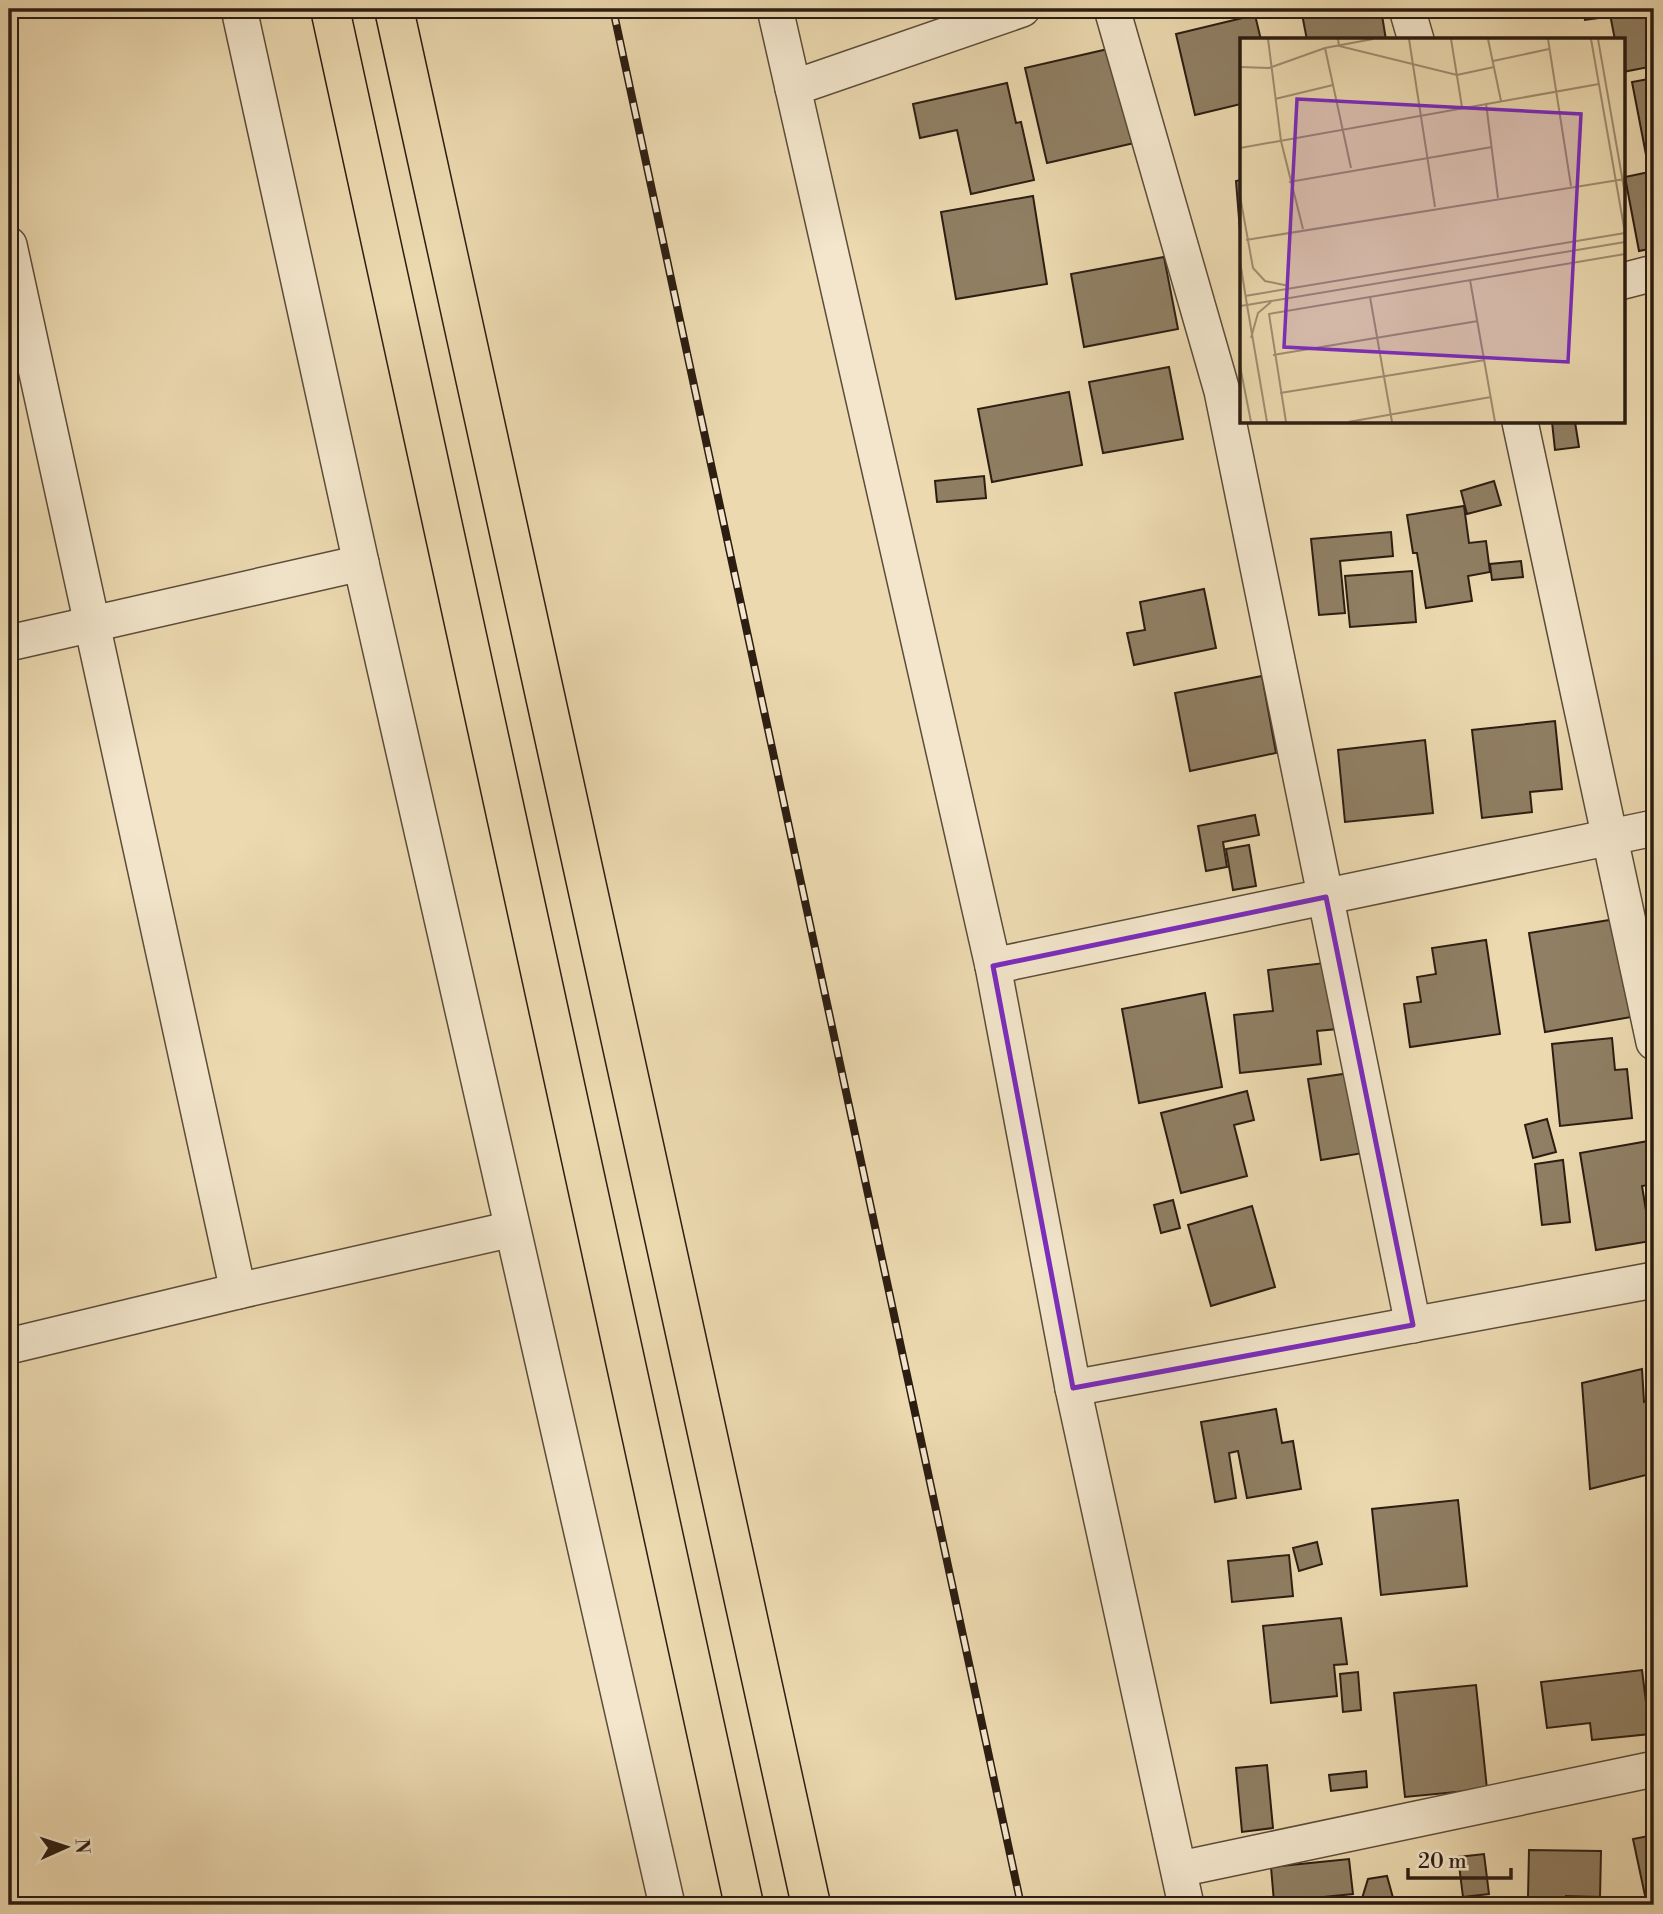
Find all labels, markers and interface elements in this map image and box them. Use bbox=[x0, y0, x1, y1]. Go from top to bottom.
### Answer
inset map bbox=[1240, 38, 1624, 424]
north arrow bbox=[32, 1812, 102, 1882]
scale bar bbox=[1408, 1837, 1511, 1881]
text: N bbox=[70, 1838, 94, 1854]
text: 20 m bbox=[1418, 1849, 1467, 1875]

